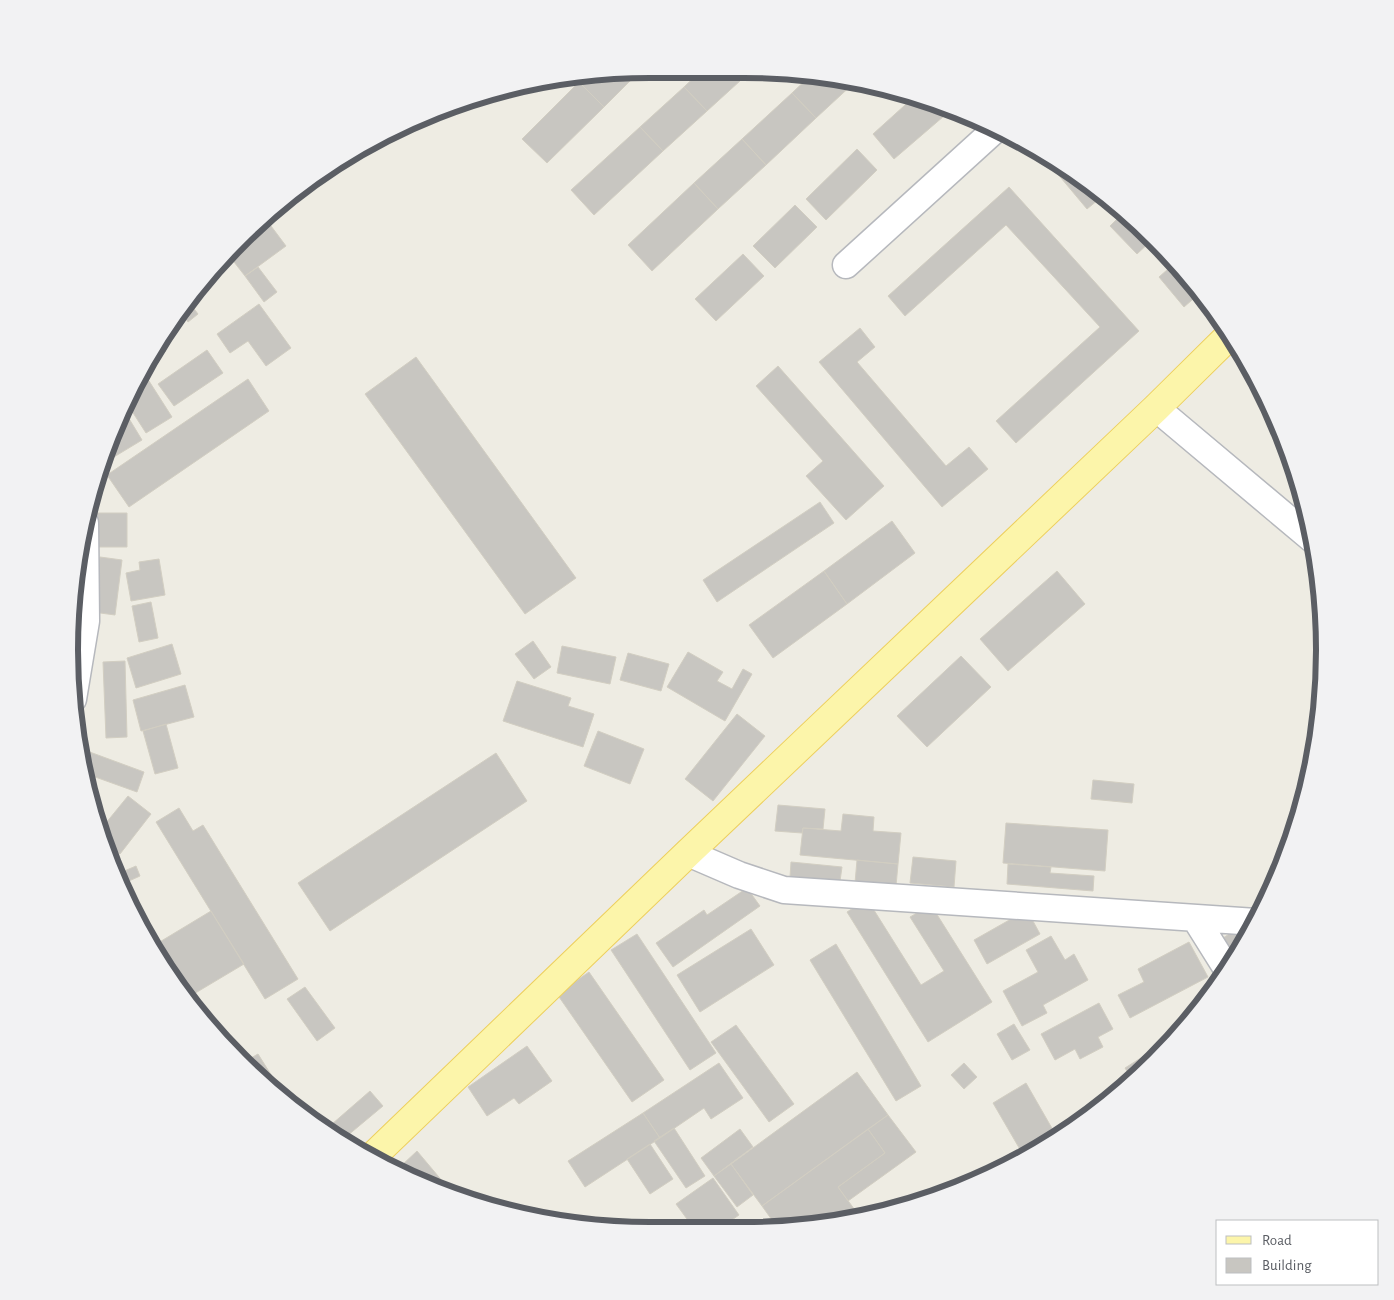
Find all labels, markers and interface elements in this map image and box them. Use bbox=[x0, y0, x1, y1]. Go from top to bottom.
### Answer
legend bbox=[1216, 1220, 1379, 1285]
text: Road bbox=[1262, 1233, 1292, 1248]
text: Building bbox=[1262, 1258, 1312, 1273]

